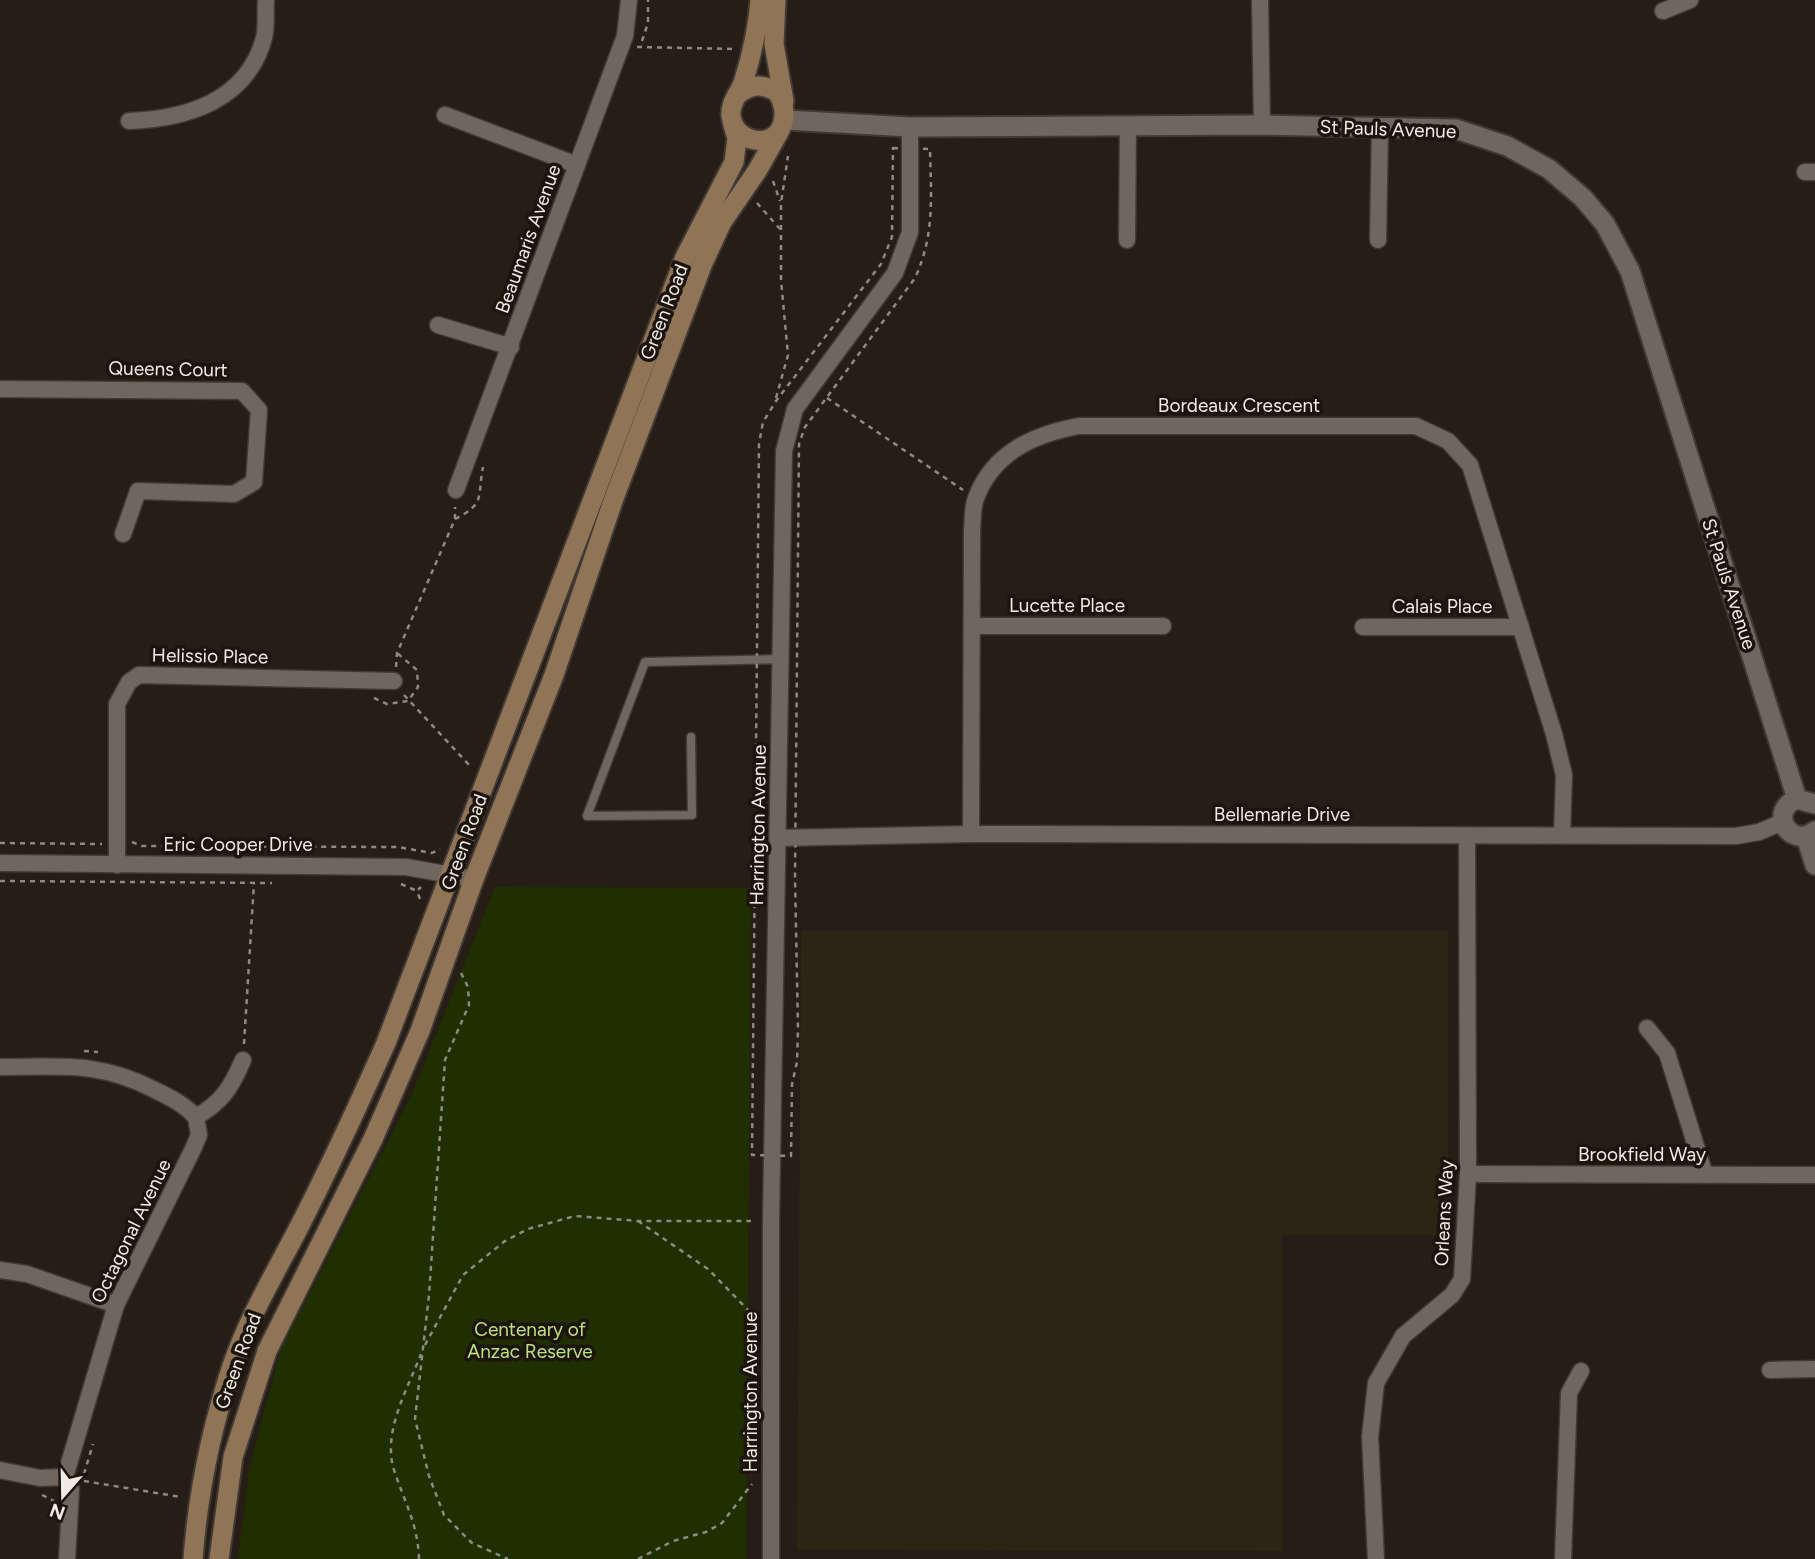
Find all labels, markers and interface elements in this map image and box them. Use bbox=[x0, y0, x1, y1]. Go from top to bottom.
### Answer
street label: St Pauls Avenue bbox=[1319, 115, 1457, 143]
street label: Beaumaris Avenue bbox=[490, 161, 566, 317]
street label: Green Road bbox=[635, 261, 693, 363]
street label: Queens Court bbox=[108, 356, 228, 382]
street label: Bordeaux Crescent bbox=[1158, 394, 1320, 417]
street label: St Pauls Avenue bbox=[1697, 515, 1761, 653]
street label: Lucette Place bbox=[1009, 594, 1125, 617]
street label: Calais Place bbox=[1392, 595, 1492, 618]
street label: Helissio Place bbox=[152, 643, 268, 669]
street label: Harrington Avenue bbox=[745, 744, 771, 906]
street label: Green Road bbox=[436, 791, 492, 893]
street label: Bellemarie Drive bbox=[1214, 803, 1350, 826]
street label: Eric Cooper Drive bbox=[163, 833, 313, 856]
street label: Brookfield Way bbox=[1578, 1143, 1706, 1166]
street label: Octagonal Avenue bbox=[86, 1155, 176, 1307]
street label: Orleans Way bbox=[1430, 1159, 1458, 1267]
street label: Green Road bbox=[210, 1310, 266, 1412]
street label: Harrington Avenue bbox=[739, 1312, 762, 1472]
park label: Centenary of Anzac Reserve bbox=[467, 1318, 593, 1363]
north arrow bbox=[28, 1461, 98, 1531]
text: N bbox=[47, 1498, 68, 1525]

